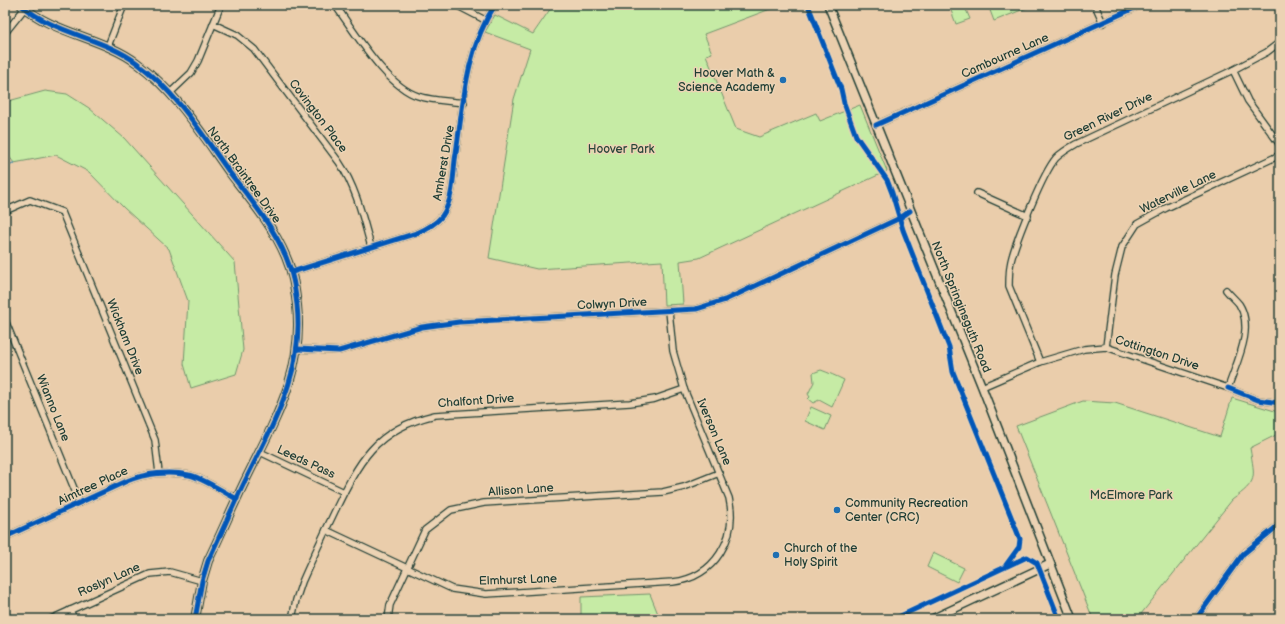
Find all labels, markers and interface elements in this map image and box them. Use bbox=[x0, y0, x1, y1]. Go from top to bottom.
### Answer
street label: Cambourne Lane bbox=[959, 30, 1051, 82]
place label: Hoover Math & Science Academy bbox=[678, 66, 776, 95]
marker: Hoover Math & Science Academy bbox=[778, 75, 788, 85]
street label: Covington Place bbox=[285, 76, 351, 156]
street label: Green River Drive bbox=[1061, 89, 1155, 145]
street label: North Braintree Drive bbox=[204, 124, 284, 226]
street label: Amherst Drive bbox=[430, 124, 458, 202]
park label: Hoover Park bbox=[588, 142, 654, 157]
street label: Waterville Lane bbox=[1137, 167, 1219, 217]
street label: North Springinsguth Road bbox=[928, 239, 994, 375]
street label: Colwyn Drive bbox=[577, 295, 647, 313]
street label: Wickham Drive bbox=[103, 297, 147, 377]
street label: Cottington Drive bbox=[1113, 332, 1201, 374]
street label: Wianno Lane bbox=[33, 372, 73, 444]
street label: Chalfont Drive bbox=[437, 391, 515, 411]
street label: Iverson Lane bbox=[693, 396, 735, 468]
street label: Leeds Pass bbox=[274, 442, 338, 482]
street label: Aimtree Place bbox=[56, 463, 130, 509]
street label: Allison Lane bbox=[488, 480, 554, 500]
park label: McElmore Park bbox=[1090, 488, 1172, 503]
place label: Community Recreation Center (CRC) bbox=[845, 496, 968, 525]
marker: Community Recreation Center (CRC) bbox=[832, 505, 842, 515]
place label: Church of the Holy Spirit bbox=[784, 541, 857, 570]
marker: Church of the Holy Spirit bbox=[771, 550, 781, 560]
street label: Roslyn Lane bbox=[76, 560, 142, 600]
street label: Elmhurst Lane bbox=[479, 571, 557, 589]

